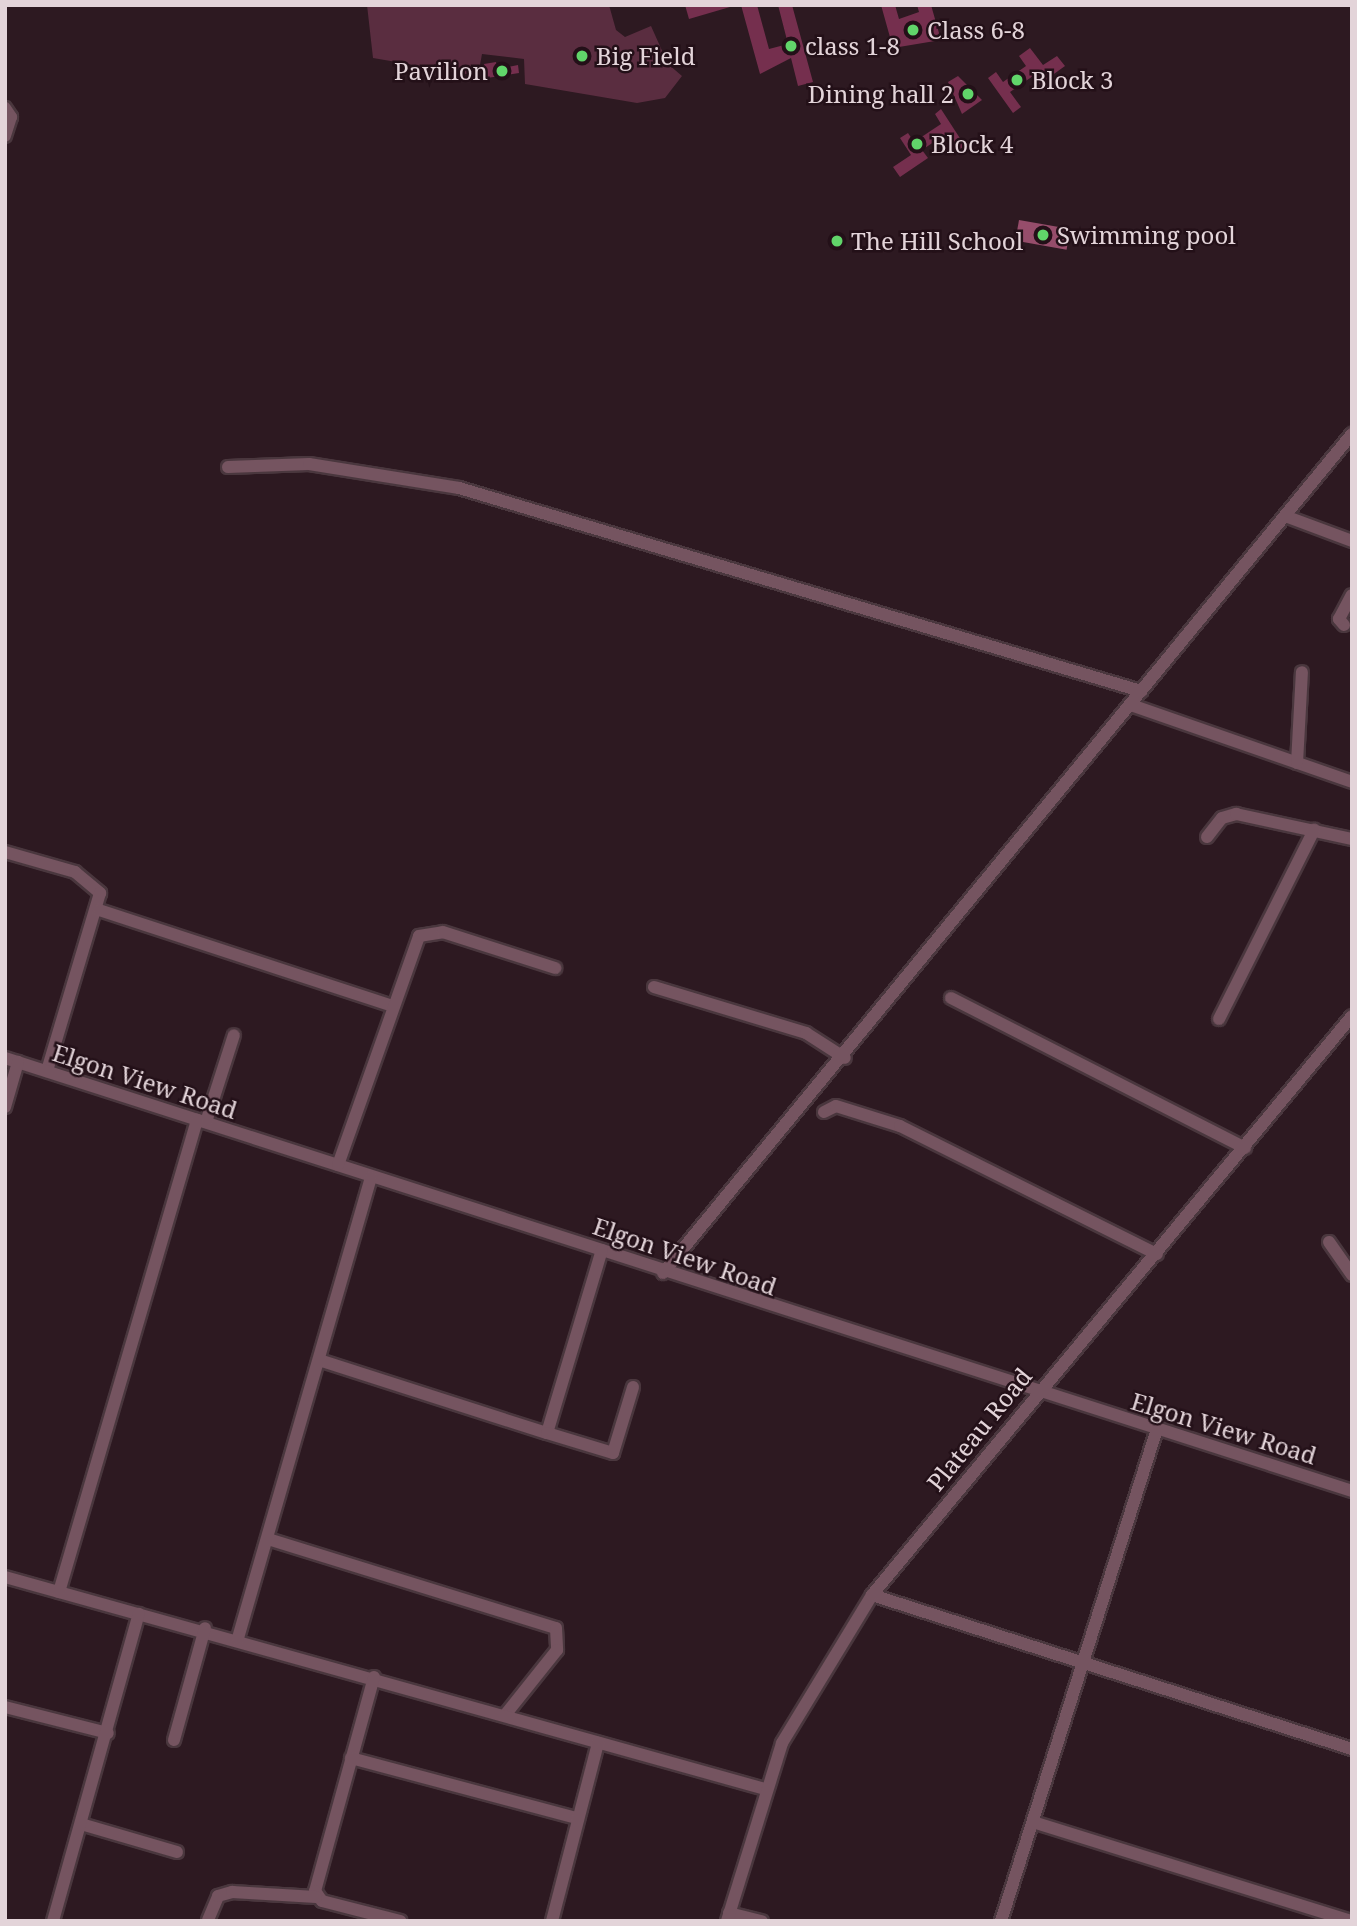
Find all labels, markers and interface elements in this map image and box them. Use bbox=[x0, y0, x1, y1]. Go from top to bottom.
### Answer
place label: Class 6-8 bbox=[927, 16, 1025, 44]
marker: Class 6-8 bbox=[905, 22, 921, 38]
place label: class 1-8 bbox=[805, 32, 900, 60]
marker: class 1-8 bbox=[783, 38, 799, 54]
place label: Big Field bbox=[596, 42, 695, 70]
marker: Big Field bbox=[574, 48, 590, 64]
place label: Pavilion bbox=[394, 57, 488, 85]
marker: Pavilion bbox=[494, 63, 510, 79]
place label: Block 3 bbox=[1031, 66, 1113, 94]
marker: Block 3 bbox=[1009, 72, 1025, 88]
place label: Dining hall 2 bbox=[808, 80, 954, 108]
marker: Dining hall 2 bbox=[960, 86, 976, 102]
place label: Block 4 bbox=[931, 130, 1013, 158]
marker: Block 4 bbox=[909, 136, 925, 152]
place label: Swimming pool bbox=[1057, 221, 1236, 249]
place label: The Hill School bbox=[851, 227, 1023, 255]
marker: Swimming pool bbox=[1035, 227, 1051, 243]
marker: The Hill School bbox=[829, 233, 845, 249]
street label: Elgon View Road bbox=[49, 1038, 241, 1124]
street label: Elgon View Road bbox=[589, 1211, 781, 1301]
street label: Plateau Road bbox=[921, 1362, 1037, 1496]
street label: Elgon View Road bbox=[1128, 1386, 1320, 1470]

